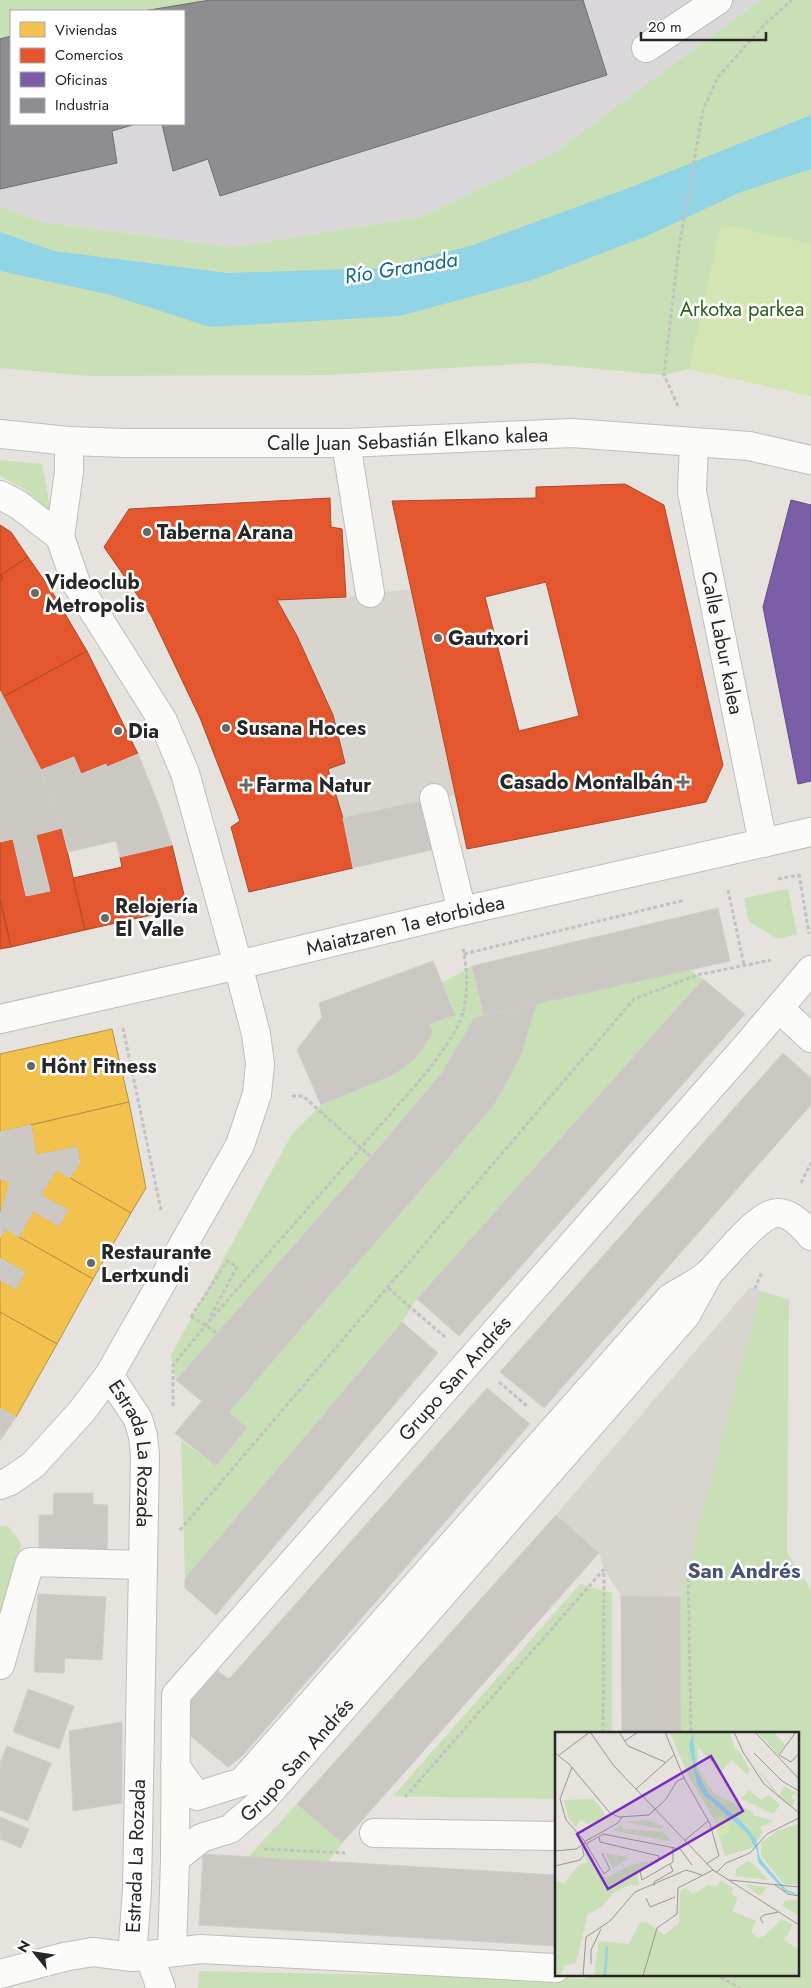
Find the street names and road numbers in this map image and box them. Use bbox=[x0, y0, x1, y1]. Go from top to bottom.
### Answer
street label: Calle Juan Sebastián Elkano kalea bbox=[267, 420, 549, 458]
street label: Calle Labur kalea bbox=[694, 569, 751, 717]
street label: Maiatzaren 1a etorbidea bbox=[303, 887, 507, 963]
street label: Grupo San Andrés bbox=[391, 1309, 518, 1447]
street label: Estrada La Rozada bbox=[101, 1374, 160, 1528]
street label: Grupo San Andrés bbox=[233, 1691, 360, 1829]
street label: Estrada La Rozada bbox=[119, 1779, 153, 1933]

